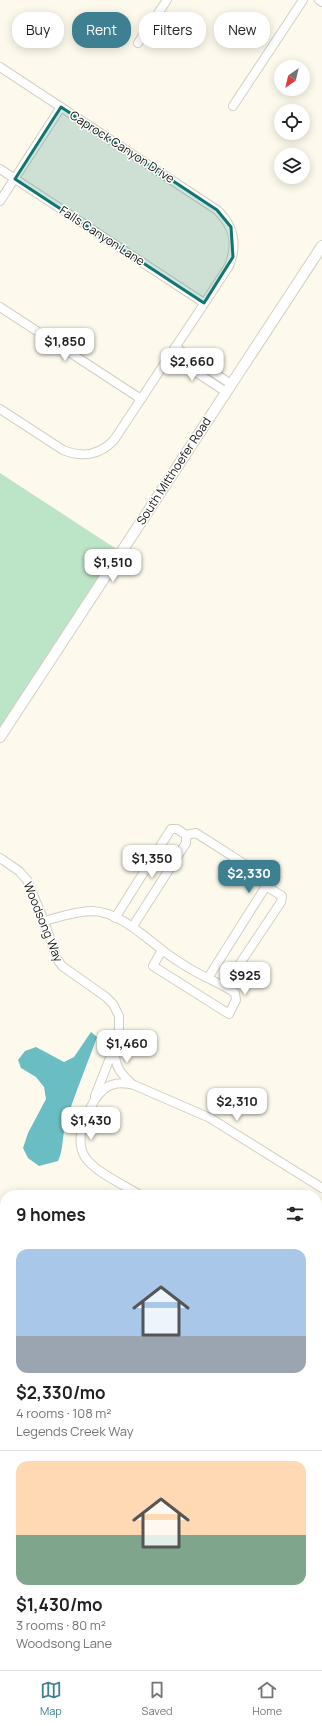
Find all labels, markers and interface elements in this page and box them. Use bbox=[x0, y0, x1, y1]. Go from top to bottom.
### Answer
chip: Buy bbox=[12, 12, 64, 48]
chip: Rent bbox=[72, 12, 131, 48]
chip: Filters bbox=[139, 12, 206, 48]
chip: New bbox=[214, 12, 270, 48]
north arrow bbox=[274, 60, 310, 96]
map controls bbox=[274, 60, 310, 184]
button: locate bbox=[274, 104, 310, 140]
street label: Caprock Canyon Drive bbox=[67, 106, 178, 187]
button: layers bbox=[274, 148, 310, 184]
street label: Falls Canyon Lane bbox=[56, 202, 148, 270]
pin: $1,850 bbox=[32, 328, 98, 362]
text: $1,850 bbox=[44, 332, 86, 350]
pin: $2,660 bbox=[159, 348, 225, 382]
text: $2,660 bbox=[170, 352, 214, 370]
street label: South Mitthoefer Road bbox=[132, 414, 215, 528]
pin: $1,510 bbox=[80, 549, 146, 583]
text: $1,510 bbox=[93, 553, 133, 571]
pin: $1,350 bbox=[119, 845, 185, 879]
text: $1,350 bbox=[131, 849, 173, 867]
pin: $2,330 bbox=[216, 860, 282, 894]
text: $2,330 bbox=[227, 864, 271, 882]
street label: Woodsong Way bbox=[20, 879, 68, 965]
pin: $925 bbox=[221, 962, 269, 996]
text: $925 bbox=[229, 966, 261, 984]
pin: $1,460 bbox=[94, 1030, 160, 1064]
text: $1,460 bbox=[106, 1034, 148, 1052]
pin: $2,310 bbox=[204, 1088, 270, 1122]
text: $2,310 bbox=[216, 1092, 258, 1110]
pin: $1,430 bbox=[58, 1107, 124, 1141]
text: $1,430 bbox=[70, 1111, 112, 1129]
text: 9 homes bbox=[16, 1203, 86, 1226]
icon: filters bbox=[284, 1203, 306, 1225]
icon: home bbox=[125, 1275, 197, 1347]
text: $2,330/mo bbox=[16, 1381, 105, 1404]
text: 4 rooms · 108 m² bbox=[16, 1404, 112, 1422]
text: Legends Creek Way bbox=[16, 1422, 134, 1440]
icon: home bbox=[125, 1487, 197, 1559]
text: $1,430/mo bbox=[16, 1593, 103, 1616]
text: 3 rooms · 80 m² bbox=[16, 1616, 106, 1634]
text: Woodsong Lane bbox=[16, 1634, 112, 1652]
tab: Map bbox=[40, 1679, 62, 1718]
tab: Saved bbox=[142, 1679, 173, 1718]
tab: Home bbox=[252, 1679, 282, 1718]

